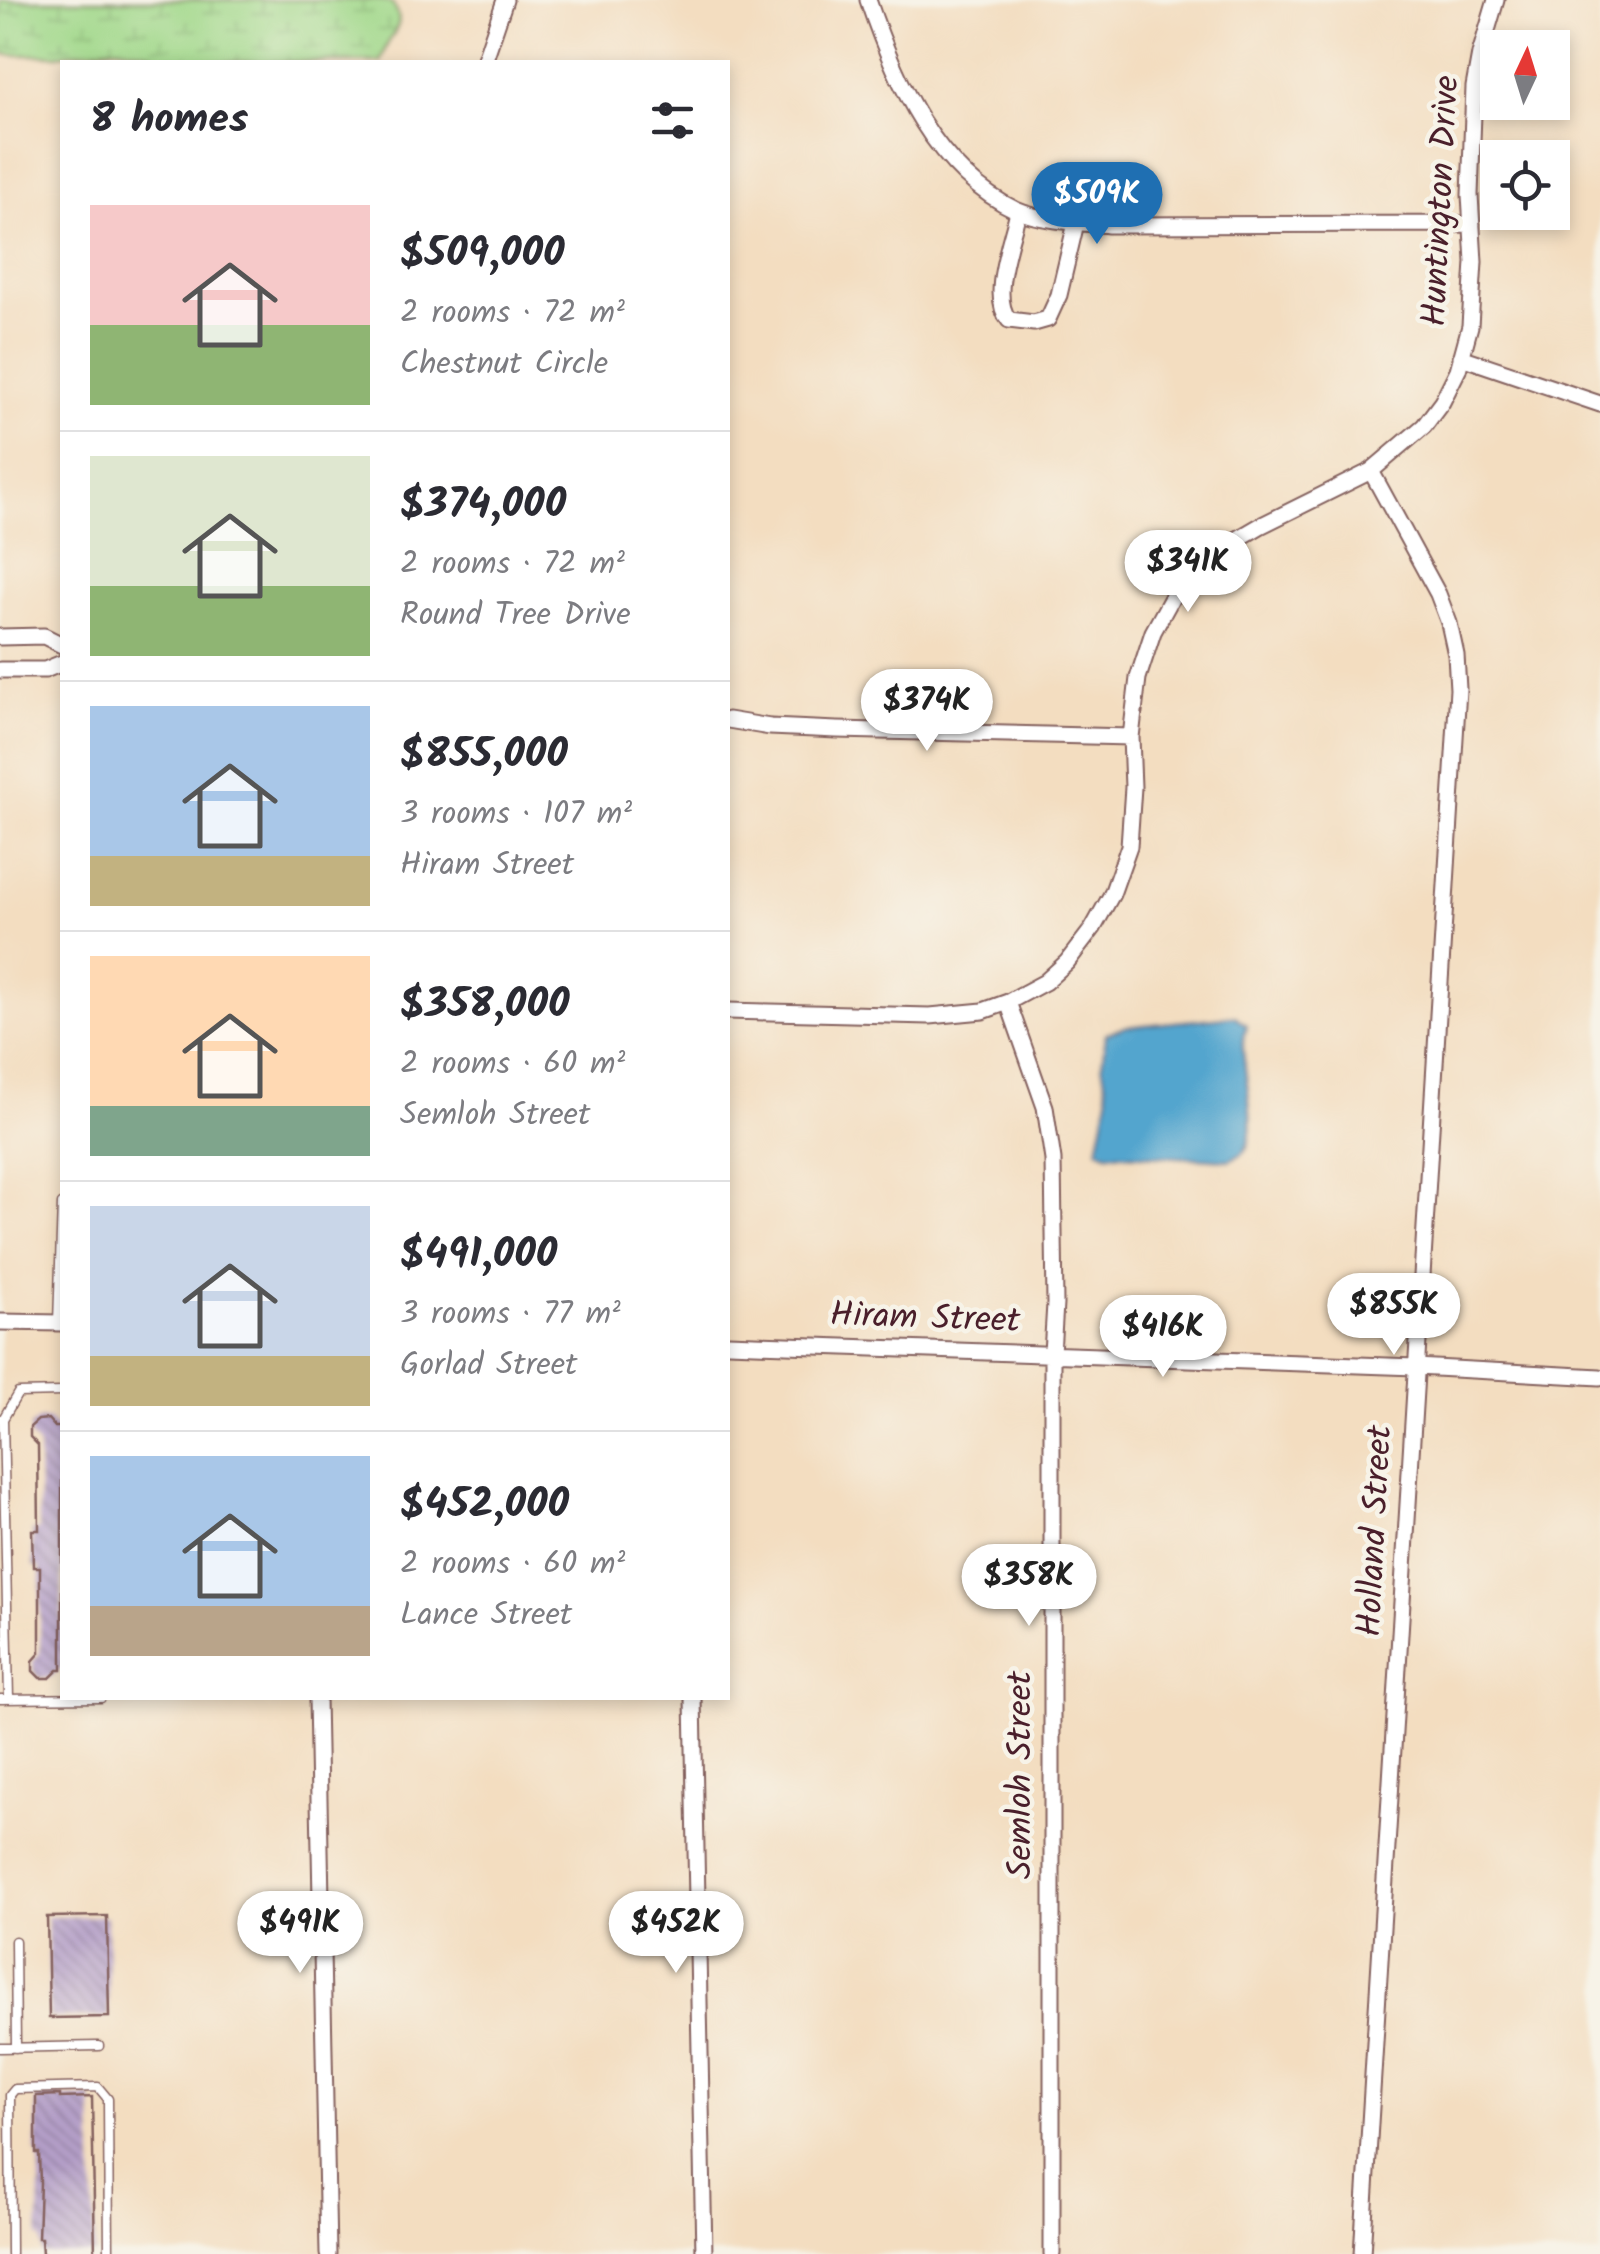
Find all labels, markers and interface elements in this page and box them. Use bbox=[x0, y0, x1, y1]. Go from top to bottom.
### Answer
north arrow bbox=[1480, 30, 1570, 120]
map controls bbox=[1480, 30, 1570, 230]
street label: Huntington Drive bbox=[1407, 74, 1477, 328]
text: 8 homes bbox=[90, 87, 248, 154]
icon: filters bbox=[645, 93, 700, 148]
button: locate bbox=[1480, 140, 1570, 230]
pin: $509K bbox=[1027, 162, 1167, 247]
text: $509K bbox=[1053, 169, 1141, 220]
text: $509,000 bbox=[400, 221, 565, 288]
icon: home bbox=[170, 245, 290, 365]
text: 2 rooms · 72 m² bbox=[400, 288, 625, 339]
text: Chestnut Circle bbox=[400, 339, 608, 390]
text: $374,000 bbox=[400, 472, 566, 539]
icon: home bbox=[170, 496, 290, 616]
pin: $341K bbox=[1118, 530, 1258, 615]
text: $341K bbox=[1147, 537, 1229, 588]
text: 2 rooms · 72 m² bbox=[400, 539, 625, 590]
text: Round Tree Drive bbox=[400, 590, 631, 641]
pin: $374K bbox=[857, 669, 997, 754]
text: $374K bbox=[883, 676, 971, 727]
text: $855,000 bbox=[400, 722, 568, 789]
icon: home bbox=[170, 746, 290, 866]
text: 3 rooms · 107 m² bbox=[400, 789, 632, 840]
text: Hiram Street bbox=[400, 840, 574, 891]
text: $358,000 bbox=[400, 972, 570, 1039]
icon: home bbox=[170, 996, 290, 1116]
text: 2 rooms · 60 m² bbox=[400, 1039, 625, 1090]
text: Semloh Street bbox=[400, 1090, 590, 1141]
text: $491,000 bbox=[400, 1222, 557, 1289]
icon: home bbox=[170, 1246, 290, 1366]
pin: $855K bbox=[1324, 1273, 1464, 1358]
text: $855K bbox=[1349, 1280, 1439, 1331]
street label: Hiram Street bbox=[829, 1288, 1022, 1350]
text: 3 rooms · 77 m² bbox=[400, 1289, 621, 1340]
pin: $416K bbox=[1093, 1295, 1233, 1380]
text: $416K bbox=[1122, 1302, 1204, 1353]
text: Gorlad Street bbox=[400, 1340, 577, 1391]
street label: Holland Street bbox=[1342, 1423, 1410, 1638]
text: $452,000 bbox=[400, 1472, 569, 1539]
icon: home bbox=[170, 1496, 290, 1616]
text: 2 rooms · 60 m² bbox=[400, 1539, 625, 1590]
pin: $358K bbox=[959, 1544, 1099, 1629]
text: $358K bbox=[984, 1551, 1074, 1602]
text: Lance Street bbox=[400, 1590, 572, 1641]
street label: Semloh Street bbox=[994, 1670, 1050, 1879]
pin: $491K bbox=[230, 1891, 370, 1976]
pin: $452K bbox=[606, 1891, 746, 1976]
text: $491K bbox=[259, 1898, 341, 1949]
text: $452K bbox=[631, 1898, 721, 1949]

